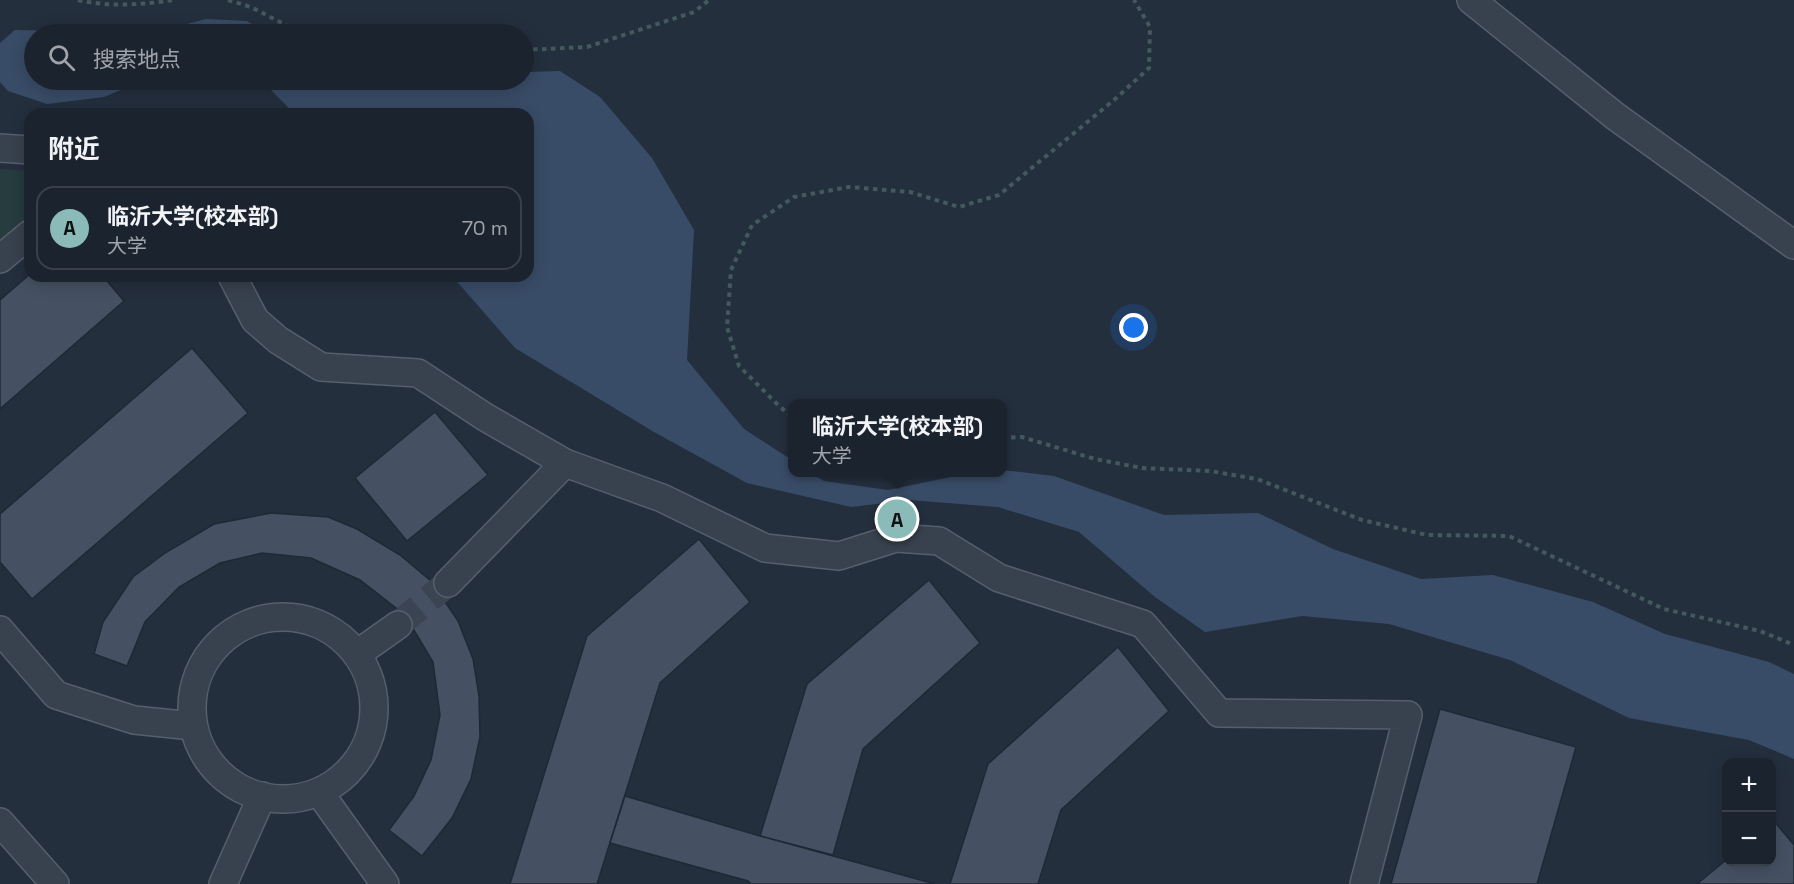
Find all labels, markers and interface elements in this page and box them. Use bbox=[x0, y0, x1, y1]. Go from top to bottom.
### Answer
search box bbox=[24, 24, 534, 90]
icon: search bbox=[45, 41, 78, 74]
text: 搜索地点 bbox=[93, 45, 181, 73]
text: 附近 bbox=[48, 132, 100, 166]
text: 临沂大学(校本部) bbox=[107, 202, 278, 230]
text: A bbox=[63, 215, 76, 241]
text: 70 m bbox=[462, 215, 508, 241]
text: 大学 bbox=[107, 233, 147, 259]
your location bbox=[1119, 313, 1148, 342]
popup bbox=[788, 399, 1007, 477]
text: 临沂大学(校本部) bbox=[812, 412, 983, 440]
text: 大学 bbox=[812, 443, 852, 469]
pin: A bbox=[878, 496, 916, 542]
map controls bbox=[1722, 758, 1776, 866]
button: + bbox=[1722, 758, 1776, 812]
button: − bbox=[1722, 812, 1776, 866]

